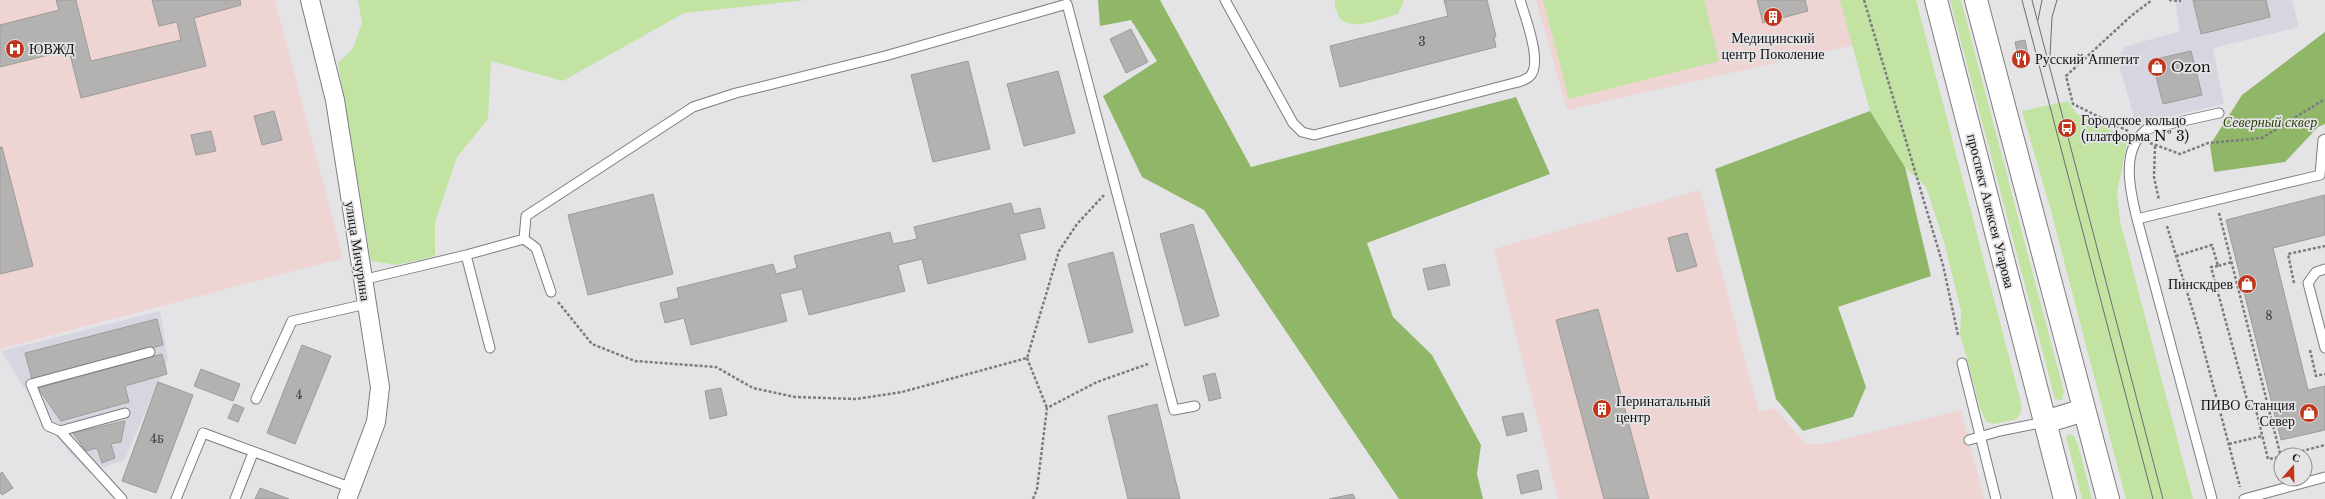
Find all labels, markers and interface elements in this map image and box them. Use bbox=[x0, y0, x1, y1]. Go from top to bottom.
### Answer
building icon: Медицинский центр Поколение bbox=[1762, 6, 1784, 28]
place label: Медицинский центр Поколение bbox=[1722, 29, 1824, 63]
house number: 3 bbox=[1418, 34, 1426, 49]
hospital icon: ЮВЖД bbox=[4, 38, 26, 60]
place label: ЮВЖД bbox=[29, 40, 75, 58]
restaurant icon: Русский Аппетит bbox=[2010, 48, 2032, 70]
place label: Русский Аппетит bbox=[2035, 50, 2139, 68]
shop icon: Ozon bbox=[2146, 56, 2168, 78]
place label: Ozon bbox=[2171, 58, 2211, 76]
place label: Городское кольцо (платформа № 3) bbox=[2081, 111, 2189, 145]
park label: Северный сквер bbox=[2223, 113, 2317, 131]
bus stop icon: Городское кольцо (платформа № 3) bbox=[2056, 117, 2078, 139]
street label: проспект Алексея Угарова bbox=[1963, 132, 2019, 291]
street label: улица Мичурина bbox=[341, 200, 375, 303]
shop icon: Пинскдрев bbox=[2236, 273, 2258, 295]
place label: Пинскдрев bbox=[2168, 275, 2233, 293]
house number: 8 bbox=[2265, 308, 2273, 323]
house number: 4 bbox=[295, 387, 303, 402]
place label: Перинатальный центр bbox=[1616, 392, 1711, 426]
place label: ПИВО Станция Север bbox=[2201, 396, 2296, 430]
building icon: Перинатальный центр bbox=[1591, 398, 1613, 420]
shop icon: ПИВО Станция Север bbox=[2298, 402, 2320, 424]
house number: 4Б bbox=[150, 431, 164, 446]
north arrow bbox=[2273, 447, 2313, 487]
text: С bbox=[2290, 450, 2303, 466]

